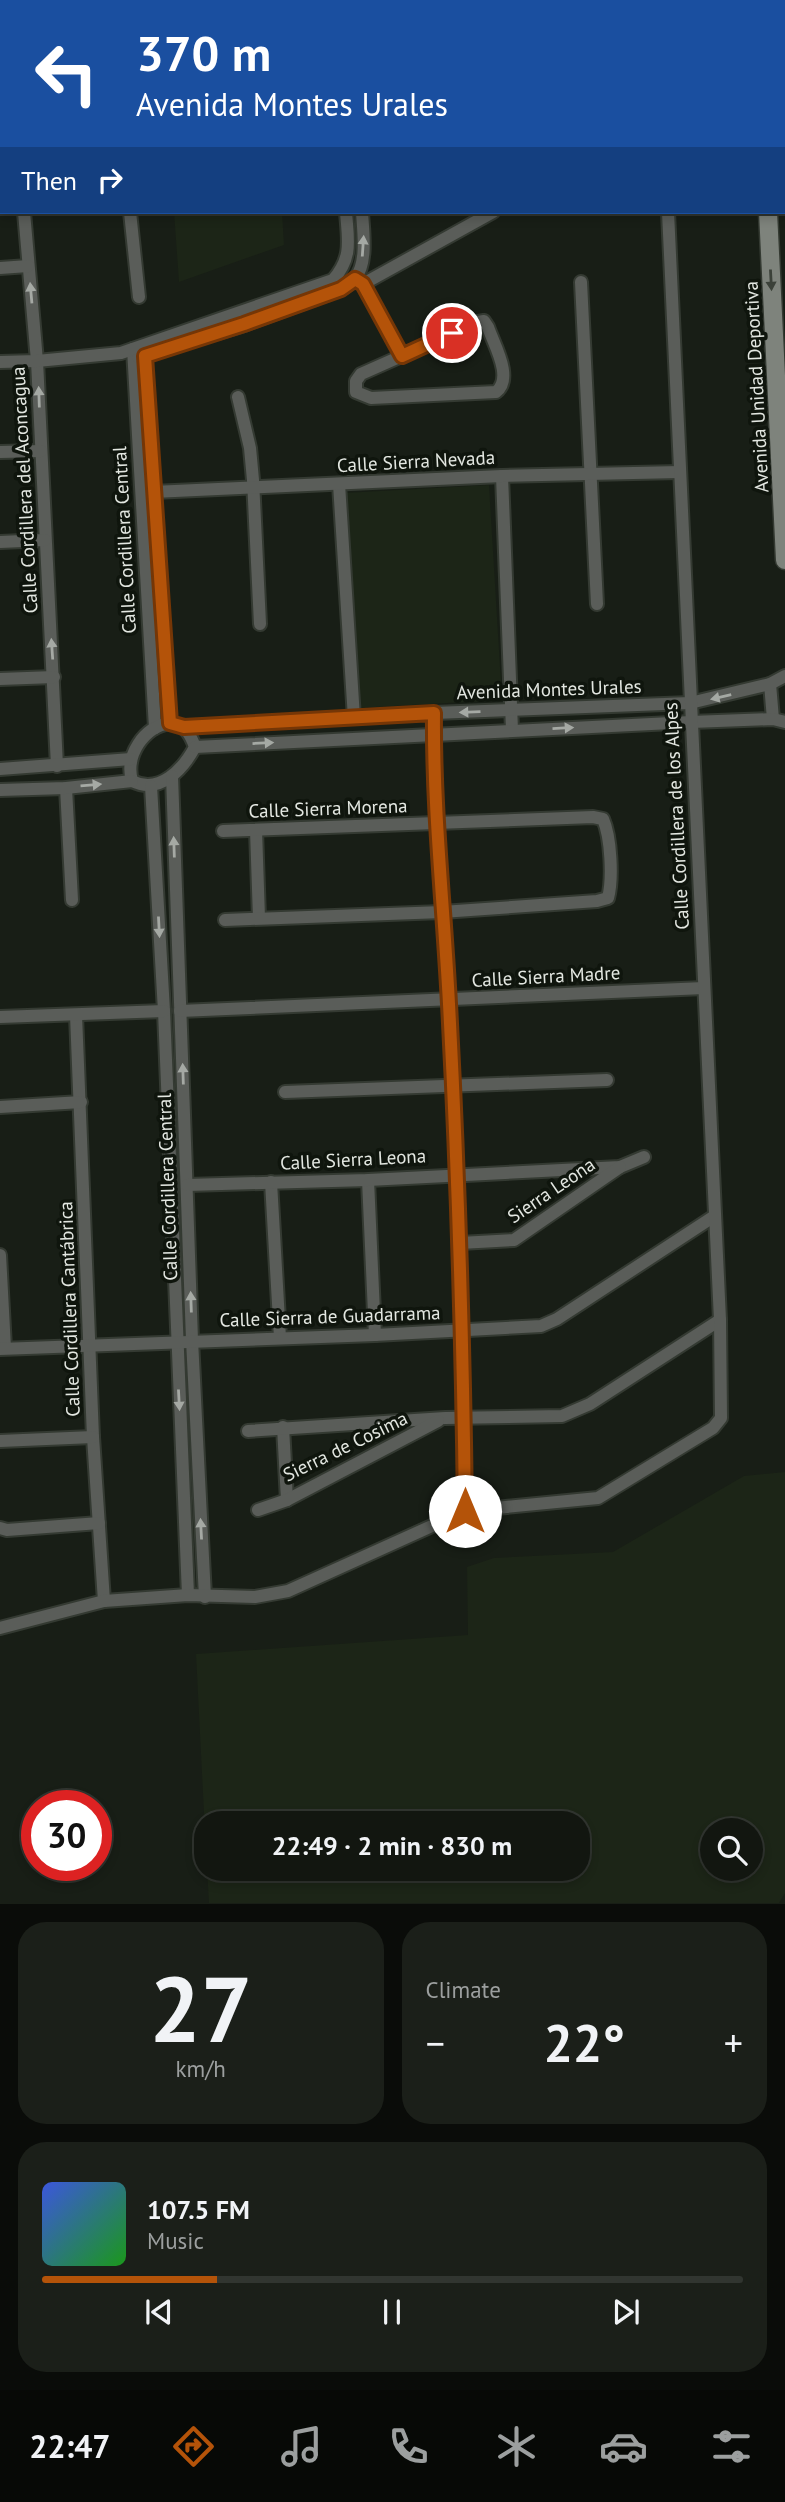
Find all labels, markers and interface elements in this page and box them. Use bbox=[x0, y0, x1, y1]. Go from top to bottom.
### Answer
text: 370 m bbox=[136, 21, 271, 85]
icon: left bbox=[21, 28, 112, 119]
text: Avenida Montes Urales bbox=[136, 83, 448, 125]
icon: right bbox=[91, 161, 129, 199]
text: Then bbox=[21, 164, 77, 197]
one-way arrow bbox=[357, 235, 368, 257]
one-way arrow bbox=[766, 269, 777, 291]
street label: Avenida Unidad Deportiva bbox=[738, 281, 774, 493]
one-way arrow bbox=[25, 282, 36, 304]
pin bbox=[422, 303, 482, 363]
icon: arrive bbox=[433, 314, 471, 352]
street label: Calle Cordillera del Aconcagua bbox=[6, 366, 42, 614]
one-way arrow bbox=[33, 386, 44, 408]
street label: Calle Cordillera Central bbox=[107, 445, 141, 634]
street label: Calle Sierra Nevada bbox=[336, 445, 496, 477]
one-way arrow bbox=[46, 638, 57, 660]
street label: Avenida Montes Urales bbox=[456, 674, 642, 704]
one-way arrow bbox=[710, 691, 732, 702]
street label: Calle Cordillera de los Alpes bbox=[658, 702, 694, 930]
one-way arrow bbox=[458, 706, 480, 717]
one-way arrow bbox=[553, 722, 575, 733]
one-way arrow bbox=[252, 738, 274, 749]
one-way arrow bbox=[80, 779, 102, 790]
street label: Calle Sierra Morena bbox=[248, 793, 408, 823]
one-way arrow bbox=[169, 836, 180, 858]
one-way arrow bbox=[154, 917, 165, 939]
street label: Calle Sierra Madre bbox=[471, 960, 621, 992]
one-way arrow bbox=[177, 1063, 188, 1085]
street label: Calle Cordillera Central bbox=[152, 1092, 182, 1281]
street label: Calle Sierra Leona bbox=[279, 1143, 427, 1175]
street label: Sierra Leona bbox=[503, 1152, 599, 1228]
street label: Calle Cordillera Cantábrica bbox=[53, 1201, 85, 1417]
one-way arrow bbox=[185, 1290, 196, 1312]
street label: Calle Sierra de Guadarrama bbox=[219, 1300, 441, 1332]
one-way arrow bbox=[174, 1389, 185, 1411]
street label: Sierra de Cosima bbox=[279, 1406, 411, 1486]
position arrow bbox=[428, 1474, 502, 1548]
one-way arrow bbox=[196, 1518, 207, 1540]
speed limit sign: 30 bbox=[21, 1790, 112, 1881]
map controls bbox=[700, 1818, 763, 1881]
button: search bbox=[700, 1818, 763, 1881]
text: 22:49 · 2 min · 830 m bbox=[272, 1829, 512, 1862]
text: 27 bbox=[149, 1949, 252, 2067]
text: Climate bbox=[426, 1975, 501, 2004]
text: 22° bbox=[543, 2009, 625, 2076]
text: − bbox=[426, 2018, 445, 2067]
text: + bbox=[724, 2018, 743, 2067]
text: km/h bbox=[176, 2054, 226, 2083]
text: 107.5 FM bbox=[147, 2193, 250, 2226]
text: Music bbox=[147, 2226, 204, 2255]
icon: previous bbox=[140, 2293, 178, 2331]
icon: pause bbox=[373, 2293, 411, 2331]
icon: next bbox=[607, 2293, 645, 2331]
icon: directions bbox=[169, 2422, 218, 2471]
icon: music bbox=[277, 2422, 326, 2471]
icon: phone bbox=[384, 2422, 433, 2471]
icon: climate bbox=[492, 2422, 541, 2471]
icon: car bbox=[599, 2422, 648, 2471]
icon: filters bbox=[707, 2422, 756, 2471]
text: 22:47 bbox=[29, 2425, 110, 2467]

